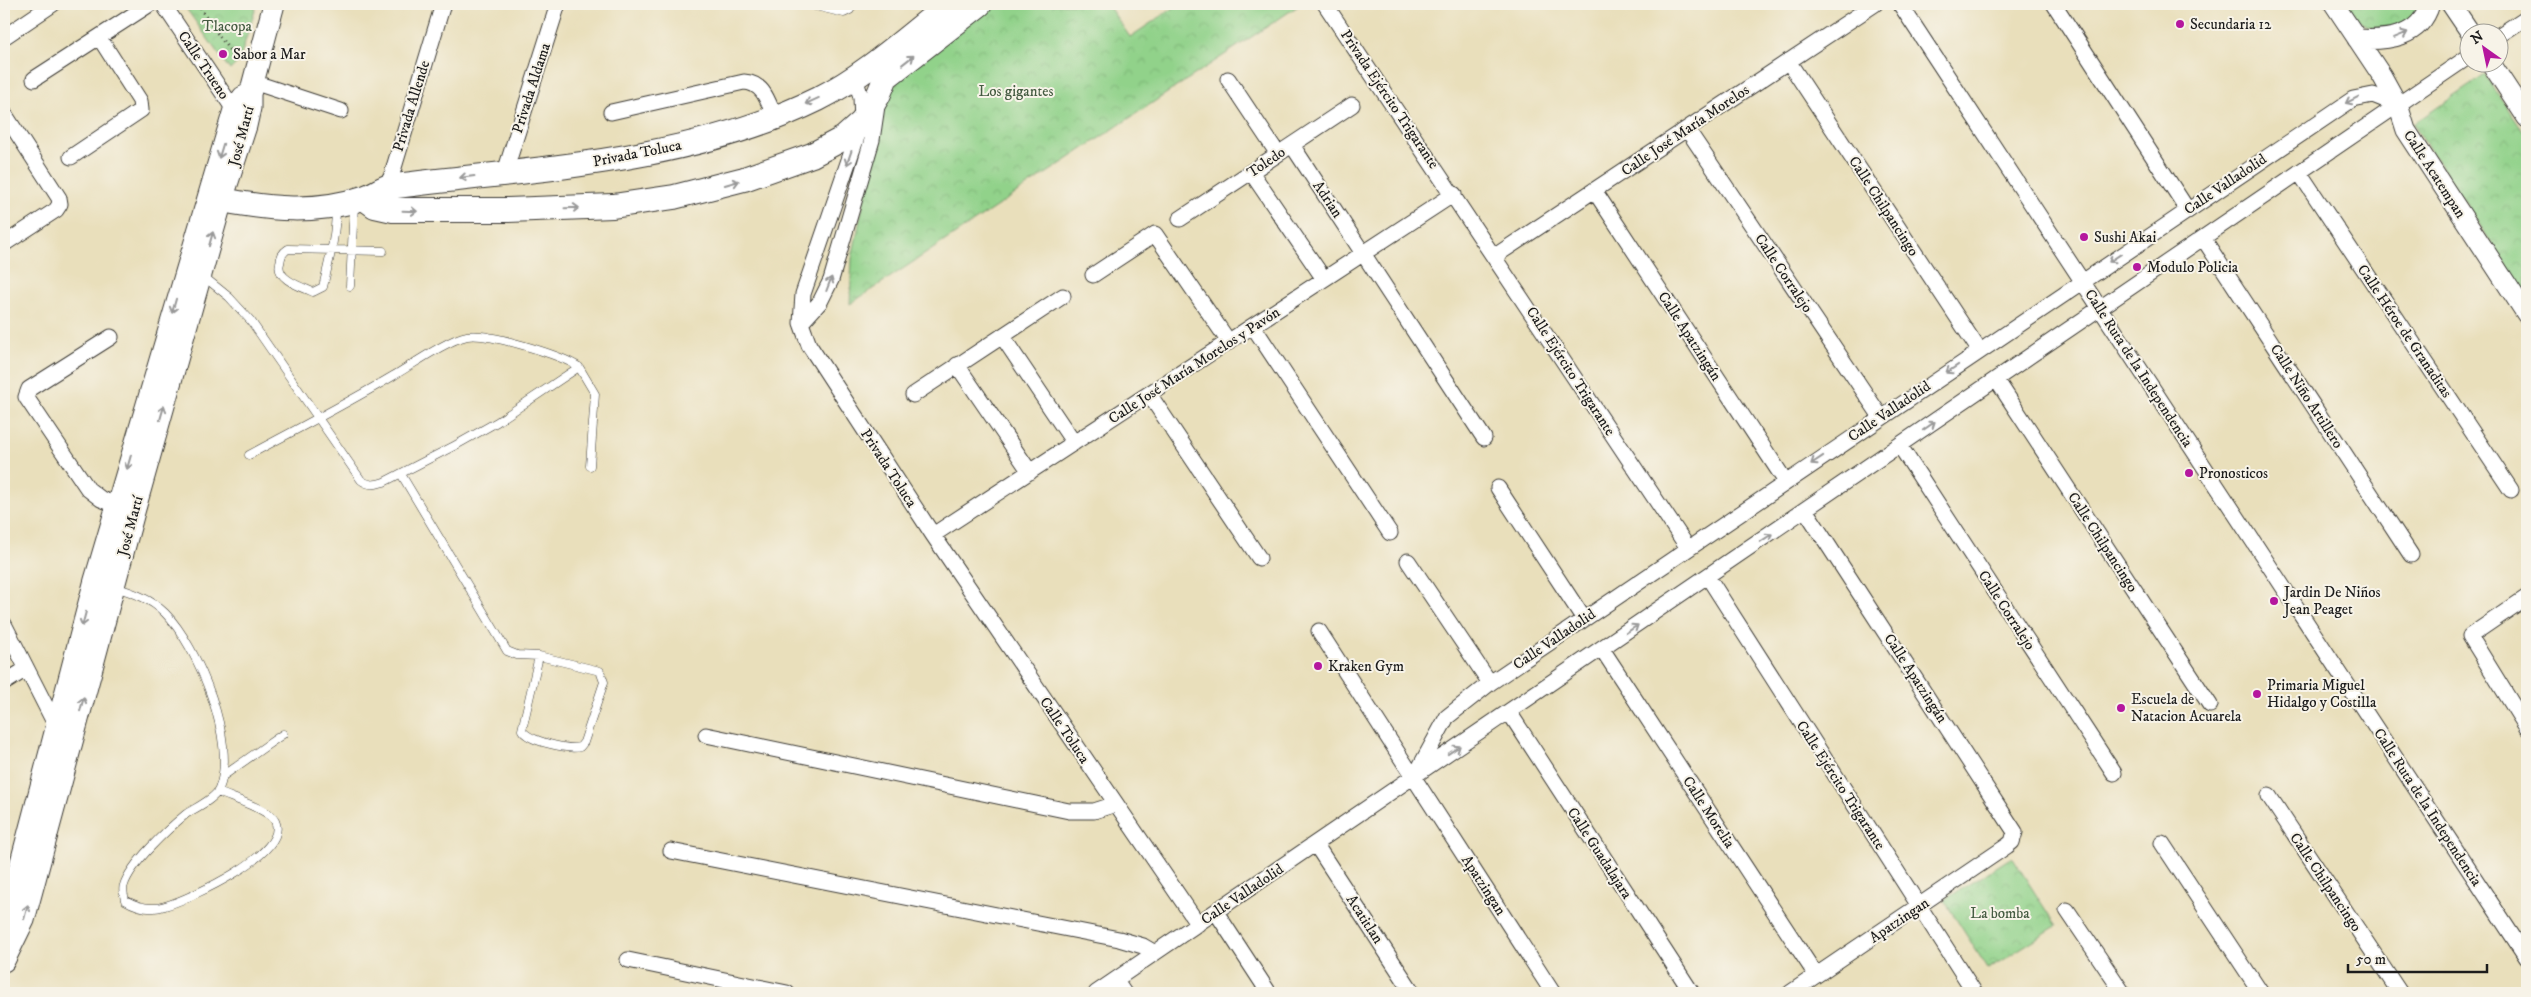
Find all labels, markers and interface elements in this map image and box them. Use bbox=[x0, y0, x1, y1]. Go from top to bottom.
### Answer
place label: Secundaria 12 bbox=[2190, 15, 2272, 34]
park label: Tlacopa bbox=[202, 17, 253, 36]
marker: Secundaria 12 bbox=[2174, 18, 2186, 30]
north arrow bbox=[2458, 22, 2508, 72]
street label: Privada Ejército Trigarante bbox=[1336, 26, 1443, 172]
street label: Calle Trueno bbox=[174, 27, 233, 103]
text: N bbox=[2468, 27, 2488, 49]
one-way arrow bbox=[2393, 30, 2408, 39]
street label: Privada Aldama bbox=[508, 40, 555, 136]
place label: Sabor a Mar bbox=[233, 45, 306, 64]
marker: Sabor a Mar bbox=[217, 48, 229, 60]
one-way arrow bbox=[901, 55, 915, 65]
street label: Privada Allende bbox=[389, 58, 434, 154]
street label: Calle José María Morelos bbox=[1618, 80, 1753, 180]
park label: Los gigantes bbox=[979, 82, 1053, 101]
one-way arrow bbox=[2345, 95, 2360, 105]
one-way arrow bbox=[805, 97, 820, 107]
street label: José Martí bbox=[224, 103, 259, 170]
street label: Calle Acatempan bbox=[2399, 127, 2470, 222]
street label: Privada Toluca bbox=[591, 135, 684, 171]
one-way arrow bbox=[216, 142, 226, 158]
street label: Toledo bbox=[1243, 143, 1289, 182]
one-way arrow bbox=[844, 150, 853, 166]
street label: Calle Valladolid bbox=[2180, 150, 2271, 219]
street label: Calle Chilpancingo bbox=[1844, 153, 1923, 260]
one-way arrow bbox=[460, 172, 476, 182]
one-way arrow bbox=[724, 177, 740, 187]
street label: Adrian bbox=[1308, 177, 1347, 222]
one-way arrow bbox=[564, 204, 580, 213]
one-way arrow bbox=[401, 206, 417, 216]
place label: Sushi Akai bbox=[2094, 228, 2156, 247]
street label: Calle Corralejo bbox=[1750, 230, 1817, 316]
marker: Sushi Akai bbox=[2078, 231, 2090, 243]
one-way arrow bbox=[206, 232, 216, 248]
one-way arrow bbox=[2108, 253, 2122, 263]
place label: Modulo Policia bbox=[2147, 258, 2239, 277]
marker: Modulo Policia bbox=[2131, 261, 2143, 273]
street label: Calle Héroe de Granaditas bbox=[2353, 261, 2456, 402]
one-way arrow bbox=[825, 277, 834, 292]
street label: Calle Ruta de la Independencia bbox=[2080, 286, 2197, 451]
street label: Calle Apatzingán bbox=[1654, 288, 1726, 385]
one-way arrow bbox=[169, 298, 179, 314]
street label: Calle José María Morelos y Pavón bbox=[1105, 303, 1284, 428]
street label: Calle Ejército Trigarante bbox=[1522, 303, 1619, 439]
street label: Calle Niño Artillero bbox=[2266, 340, 2347, 452]
one-way arrow bbox=[1945, 364, 1959, 374]
street label: Calle Valladolid bbox=[1844, 377, 1935, 446]
one-way arrow bbox=[158, 405, 167, 421]
one-way arrow bbox=[1922, 421, 1936, 431]
street label: Privada Toluca bbox=[856, 425, 921, 512]
one-way arrow bbox=[123, 454, 133, 470]
one-way arrow bbox=[1811, 455, 1825, 465]
place label: Pronosticos bbox=[2199, 464, 2268, 483]
marker: Pronosticos bbox=[2183, 467, 2195, 479]
street label: Calle Chilpancingo bbox=[2063, 489, 2142, 596]
street label: José Martí bbox=[113, 493, 148, 560]
one-way arrow bbox=[1759, 532, 1773, 543]
street label: Calle Corralejo bbox=[1974, 567, 2039, 654]
place label: Jardin De Niños Jean Peaget bbox=[2282, 583, 2380, 619]
marker: Jardin De Niños Jean Peaget bbox=[2268, 595, 2280, 607]
street label: Calle Valladolid bbox=[1509, 605, 1600, 674]
one-way arrow bbox=[79, 610, 89, 626]
one-way arrow bbox=[1624, 624, 1638, 634]
street label: Calle Apatzingán bbox=[1880, 630, 1952, 727]
place label: Kraken Gym bbox=[1328, 657, 1404, 676]
marker: Kraken Gym bbox=[1312, 660, 1324, 672]
place label: Primaria Miguel Hidalgo y Costilla bbox=[2267, 676, 2377, 712]
marker: Primaria Miguel Hidalgo y Costilla bbox=[2251, 688, 2263, 700]
place label: Escuela de Natacion Acuarela bbox=[2131, 690, 2242, 726]
street label: Calle Toluca bbox=[1035, 693, 1094, 768]
one-way arrow bbox=[78, 697, 87, 713]
marker: Escuela de Natacion Acuarela bbox=[2115, 702, 2127, 714]
street label: Calle Ejército Trigarante bbox=[1792, 717, 1889, 853]
street label: Calle Ruta de la Independencia bbox=[2369, 725, 2486, 890]
one-way arrow bbox=[1447, 745, 1461, 755]
street label: Calle Morelia bbox=[1678, 773, 1739, 852]
street label: Calle Guadalajara bbox=[1563, 804, 1637, 903]
street label: Calle Chilpancingo bbox=[2285, 829, 2366, 935]
street label: Apatzingan bbox=[1457, 852, 1510, 919]
street label: Calle Valladolid bbox=[1197, 860, 1288, 929]
street label: Acatitlan bbox=[1342, 891, 1387, 947]
street label: Apatzingan bbox=[1866, 893, 1933, 947]
one-way arrow bbox=[22, 904, 32, 920]
park label: La bomba bbox=[1970, 904, 2030, 923]
scale bar bbox=[2348, 942, 2487, 974]
text: 50 m bbox=[2356, 950, 2386, 969]

